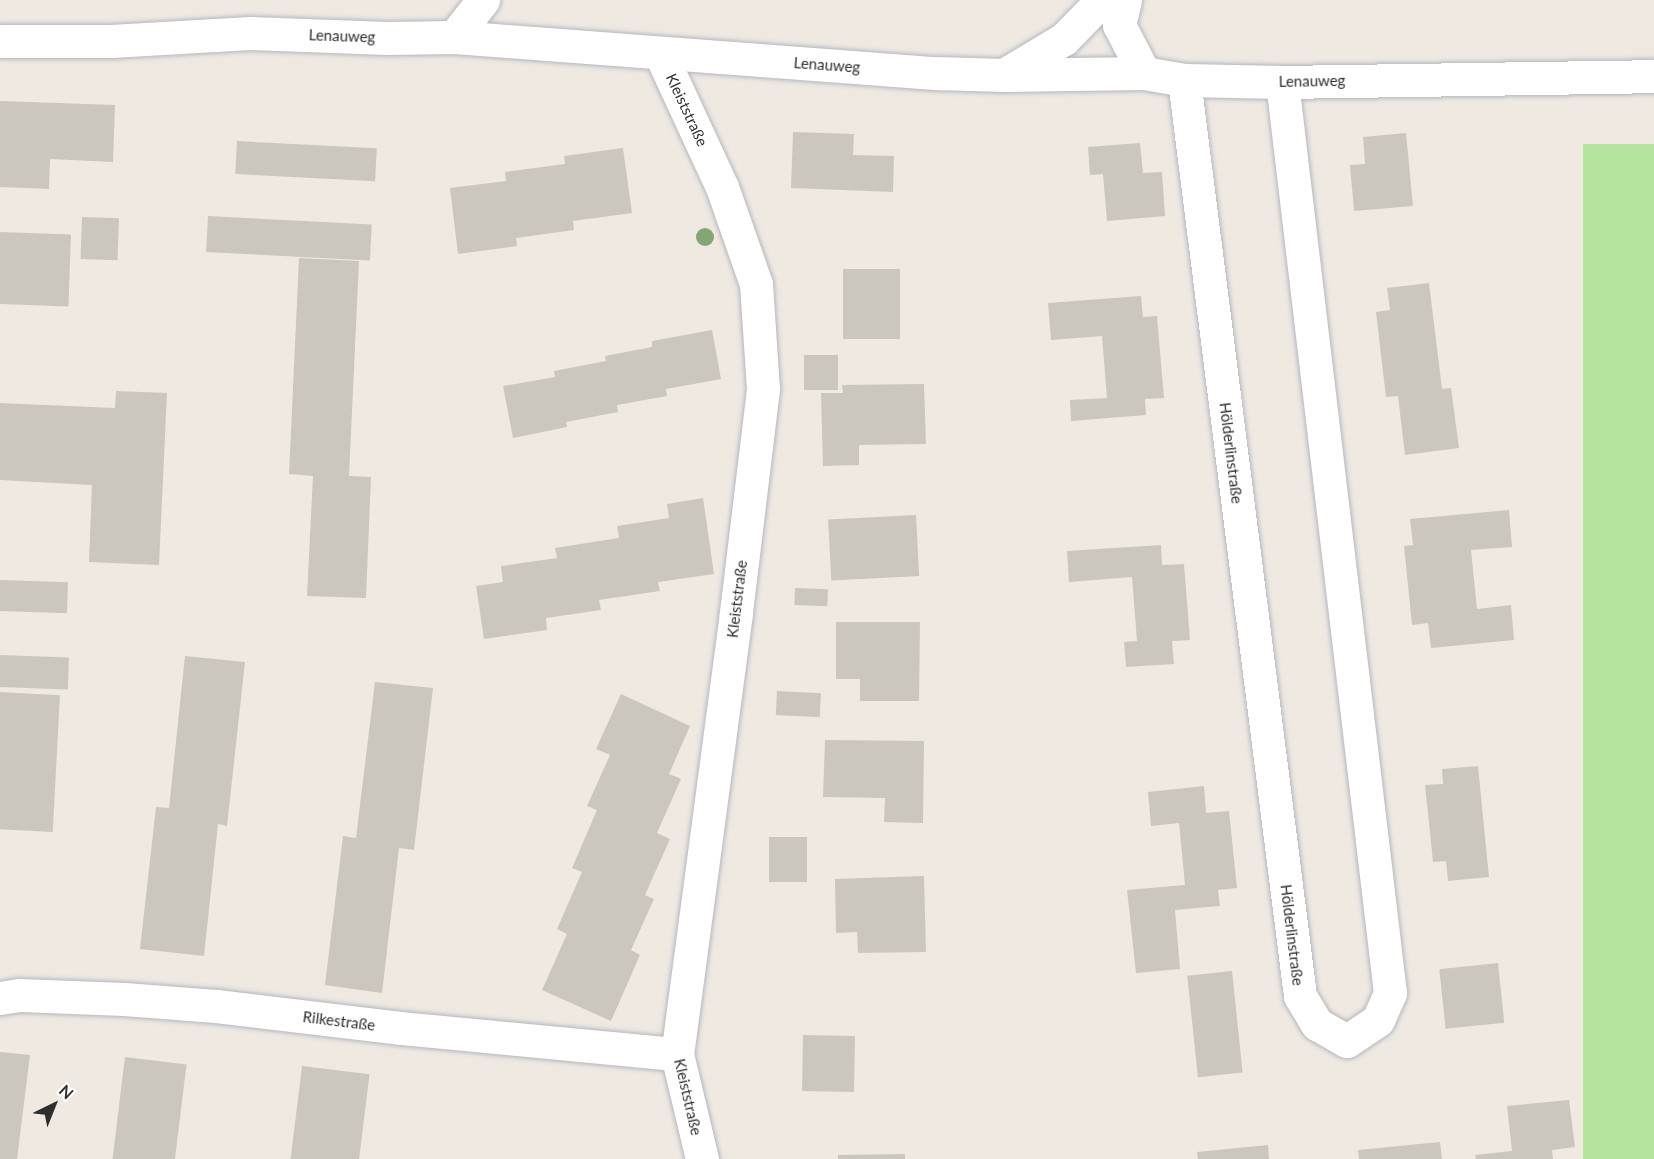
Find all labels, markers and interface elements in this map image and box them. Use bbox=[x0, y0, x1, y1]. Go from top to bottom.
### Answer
street label: Lenauweg bbox=[308, 26, 376, 46]
street label: Lenauweg bbox=[793, 54, 861, 76]
street label: Kleiststraße bbox=[662, 71, 712, 149]
street label: Lenauweg bbox=[1279, 71, 1345, 91]
street label: Hölderlinstraße bbox=[1216, 401, 1246, 505]
street label: Kleiststraße bbox=[723, 559, 751, 639]
street label: Hölderlinstraße bbox=[1277, 883, 1307, 987]
street label: Rilkestraße bbox=[302, 1008, 376, 1034]
street label: Kleiststraße bbox=[670, 1057, 706, 1137]
north arrow bbox=[24, 1075, 84, 1135]
text: N bbox=[56, 1080, 78, 1103]

